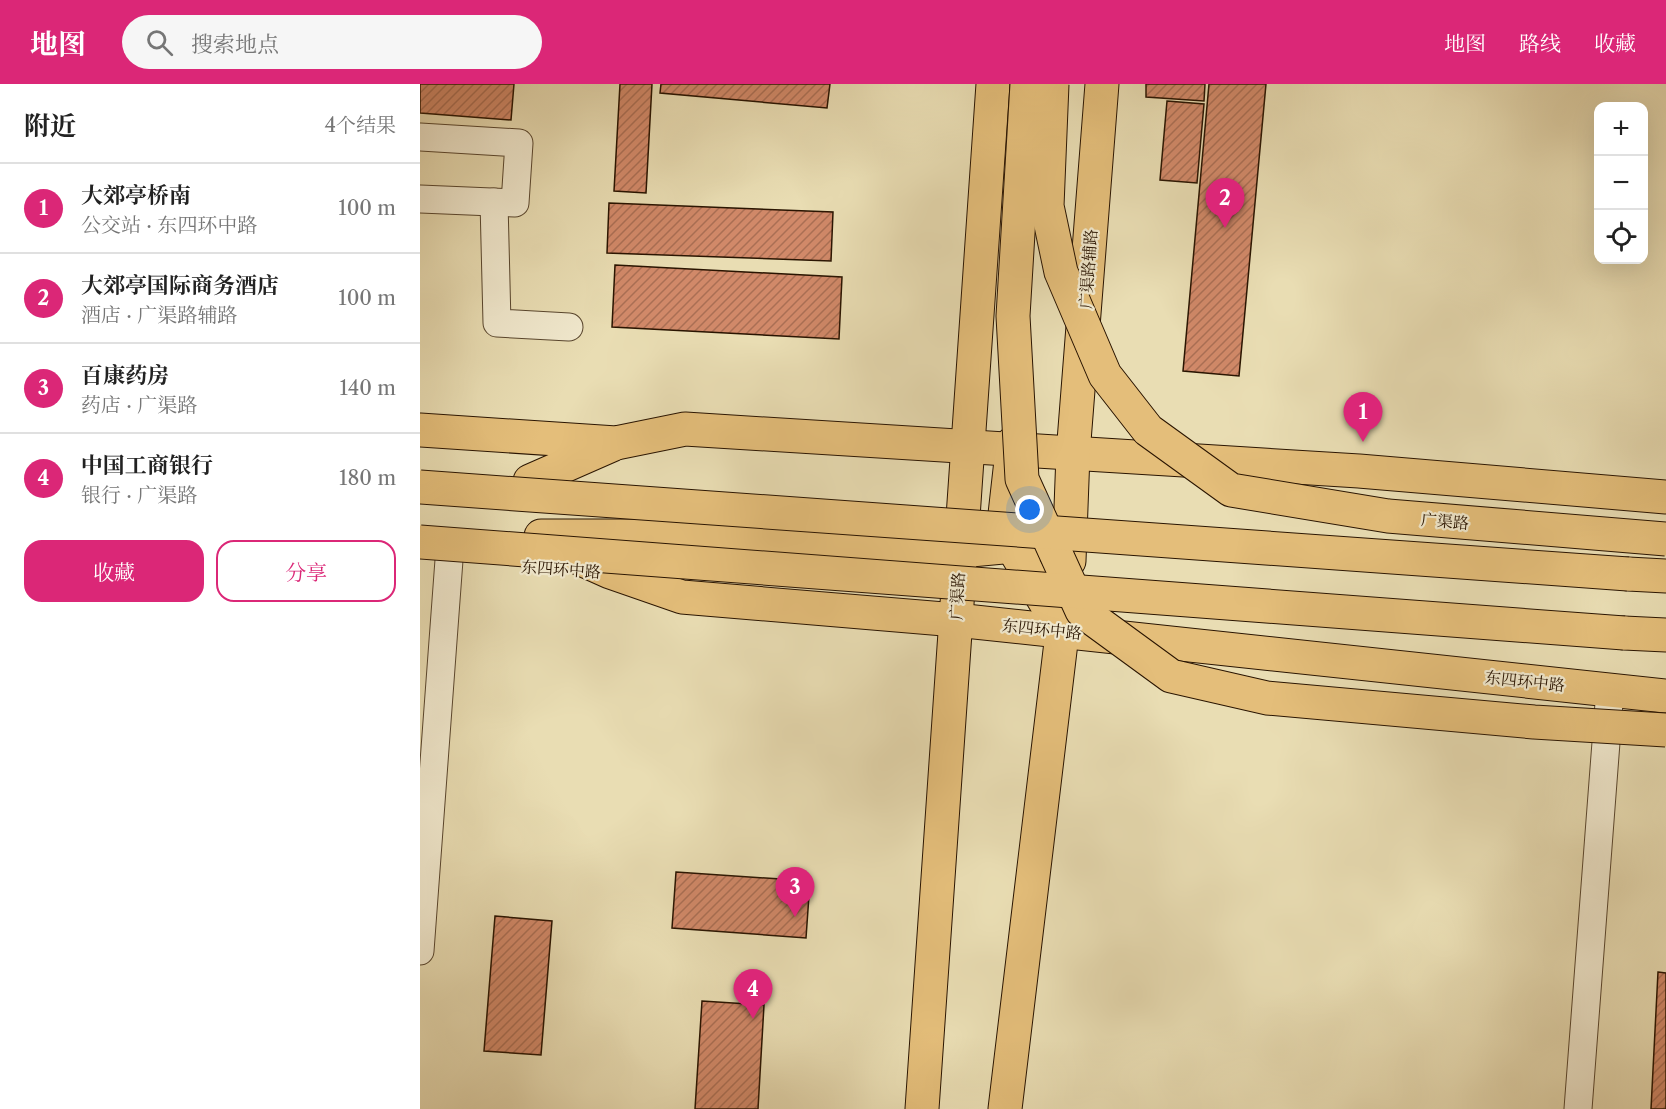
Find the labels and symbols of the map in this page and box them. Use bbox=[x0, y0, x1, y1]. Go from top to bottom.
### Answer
pin: 2 bbox=[1206, 178, 1244, 228]
street label: 广渠路辅路 bbox=[1075, 228, 1101, 310]
pin: 1 bbox=[1344, 392, 1382, 442]
your location bbox=[1015, 495, 1044, 524]
street label: 广渠路 bbox=[1420, 509, 1470, 533]
street label: 东四环中路 bbox=[520, 556, 602, 582]
street label: 广渠路 bbox=[946, 572, 968, 620]
street label: 东四环中路 bbox=[1001, 615, 1083, 643]
street label: 东四环中路 bbox=[1484, 667, 1566, 695]
pin: 3 bbox=[776, 868, 814, 917]
pin: 4 bbox=[734, 970, 772, 1019]

